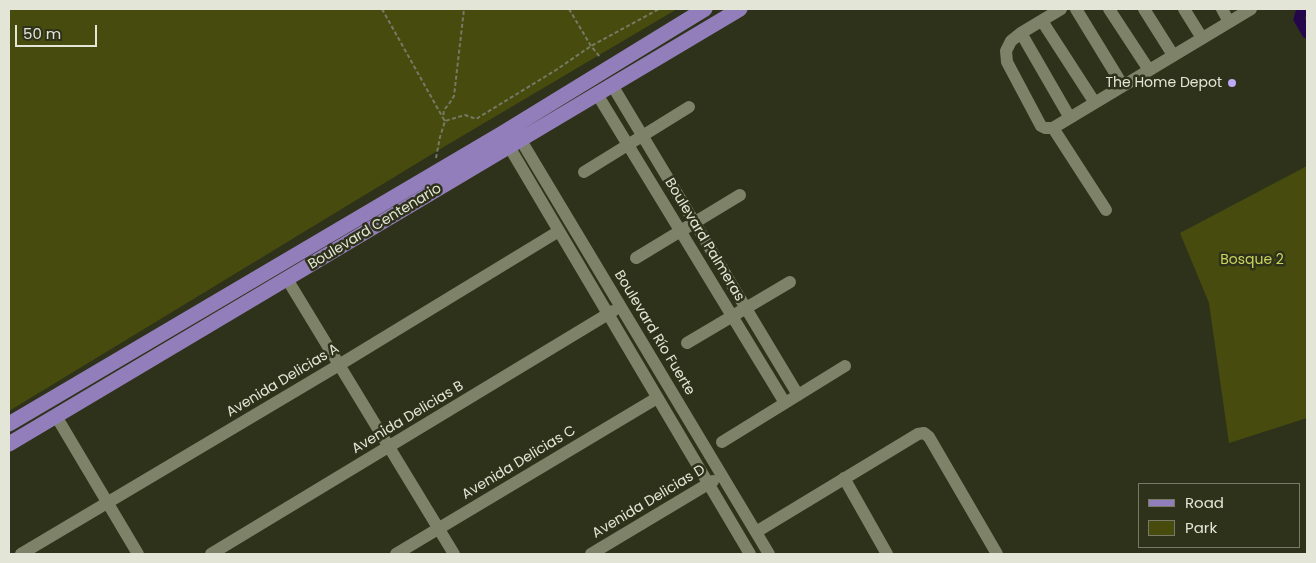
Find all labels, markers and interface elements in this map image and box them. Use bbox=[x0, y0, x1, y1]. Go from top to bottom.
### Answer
scale bar bbox=[18, 15, 100, 47]
text: 50 m bbox=[23, 23, 61, 44]
place label: The Home Depot bbox=[1105, 75, 1222, 91]
marker: The Home Depot bbox=[1226, 77, 1238, 89]
street label: Boulevard Palmeras bbox=[661, 175, 747, 305]
street label: Boulevard Centenario bbox=[305, 180, 445, 274]
park label: Bosque 2 bbox=[1220, 252, 1284, 268]
street label: Boulevard Río Fuerte bbox=[610, 268, 698, 398]
street label: Avenida Delicias A bbox=[224, 341, 342, 421]
street label: Avenida Delicias B bbox=[349, 378, 467, 458]
street label: Avenida Delicias C bbox=[459, 422, 579, 504]
street label: Avenida Delicias D bbox=[589, 462, 709, 542]
legend bbox=[1138, 483, 1301, 548]
text: Road bbox=[1185, 492, 1224, 513]
text: Park bbox=[1185, 517, 1217, 538]

